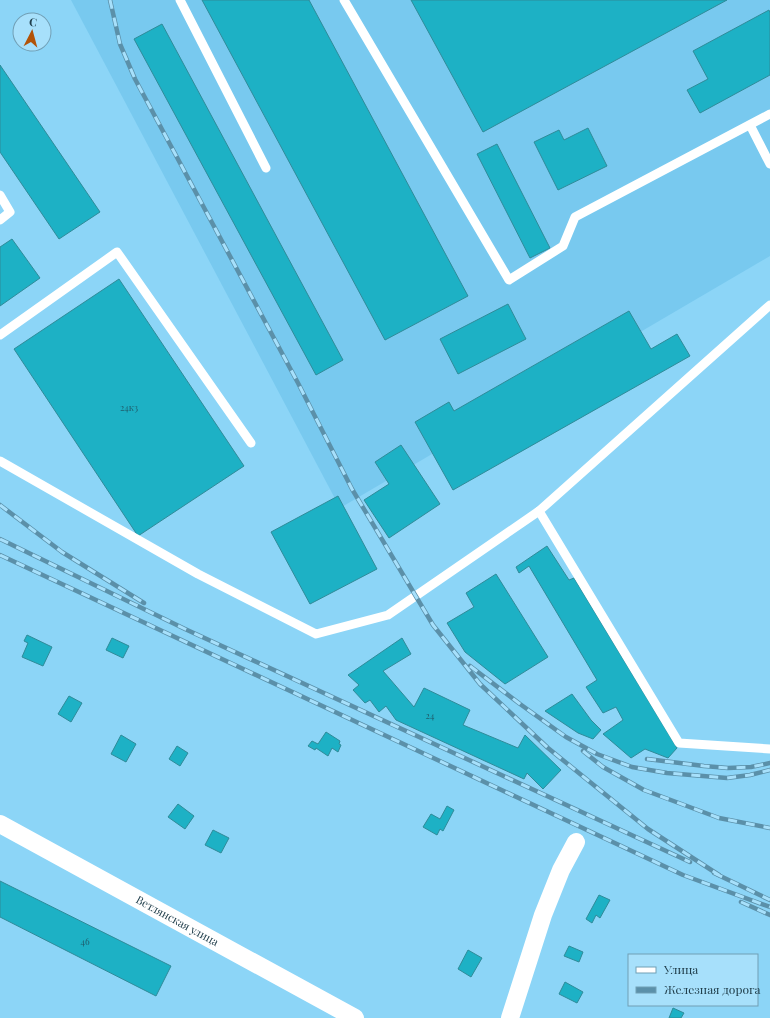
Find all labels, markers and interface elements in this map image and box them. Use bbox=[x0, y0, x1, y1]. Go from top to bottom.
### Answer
north arrow bbox=[12, 12, 52, 52]
text: С bbox=[28, 14, 38, 29]
house number: 24к3 bbox=[120, 401, 138, 413]
house number: 24 bbox=[426, 709, 435, 721]
street label: Ветлянская улица bbox=[134, 892, 222, 949]
house number: 46 bbox=[80, 935, 90, 947]
legend bbox=[628, 954, 758, 1006]
text: Улица bbox=[663, 961, 698, 977]
text: Железная дорога bbox=[664, 981, 761, 997]

